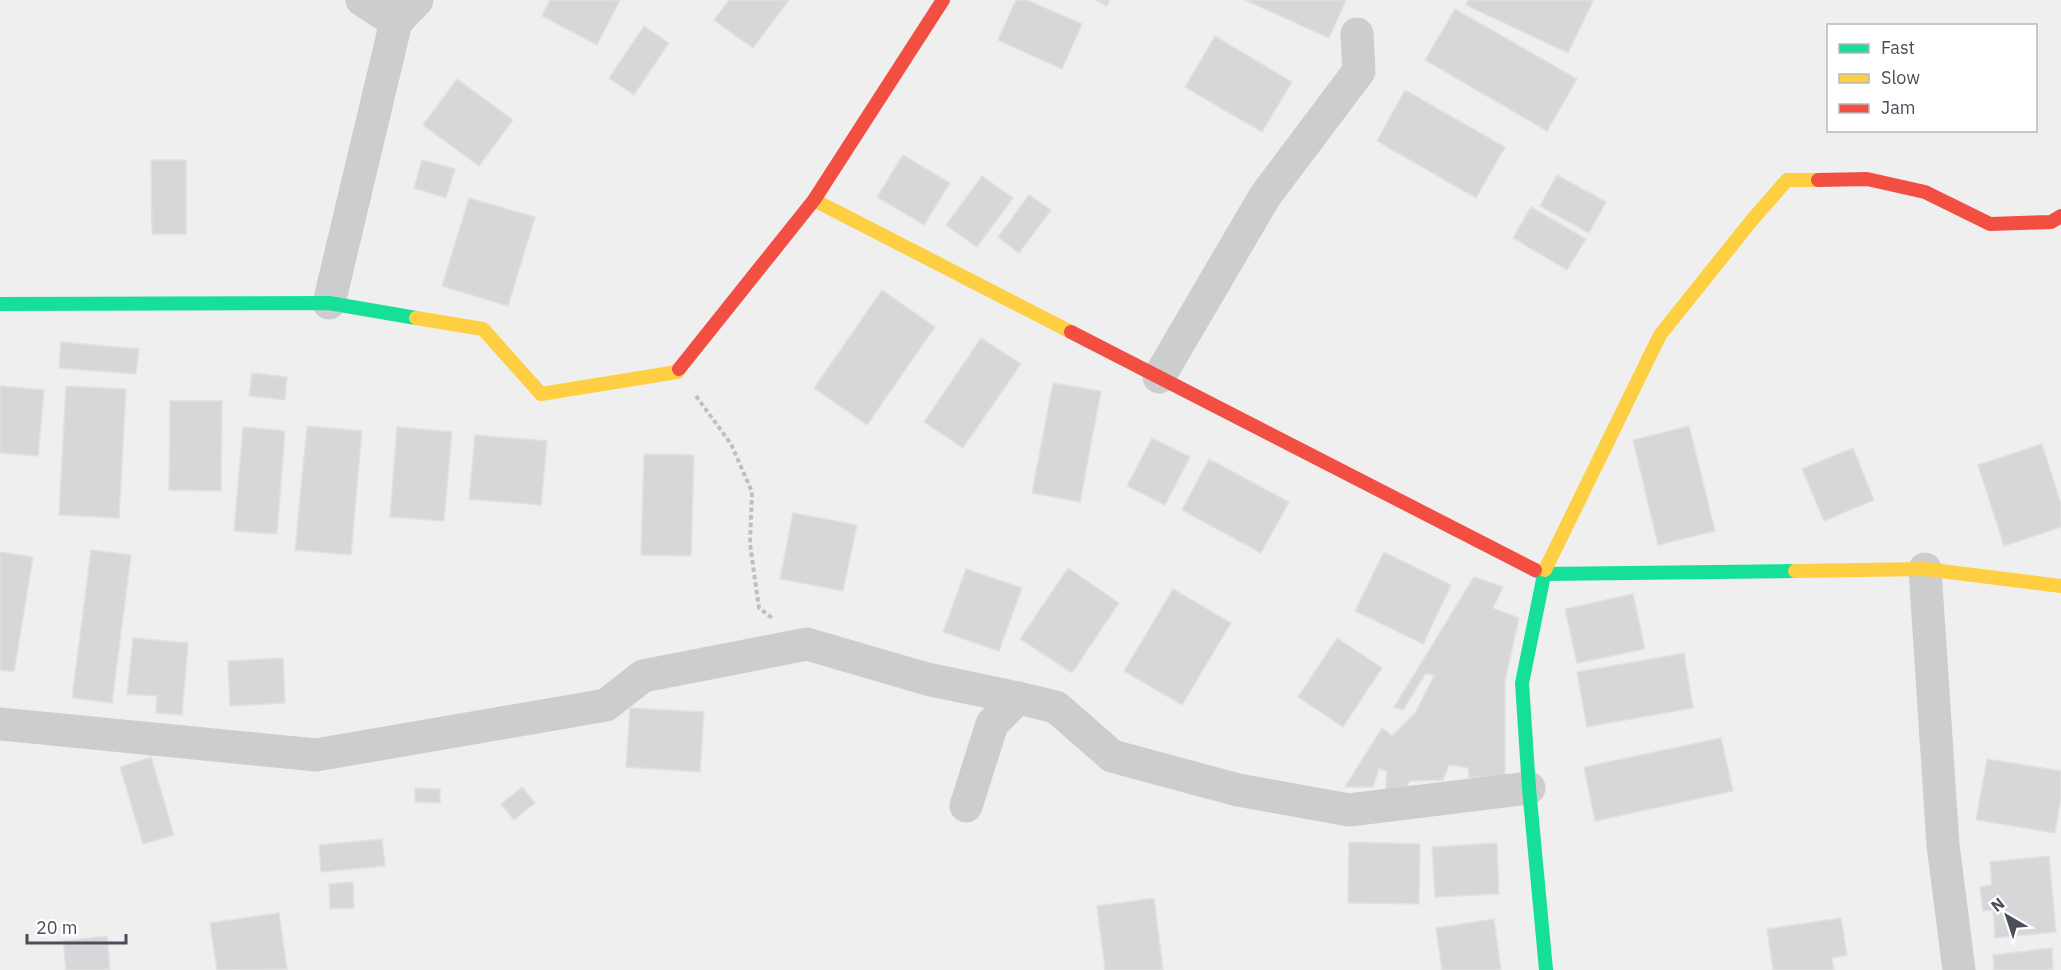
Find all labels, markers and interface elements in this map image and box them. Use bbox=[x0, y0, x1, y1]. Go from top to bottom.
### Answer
legend bbox=[1827, 24, 2037, 132]
text: Fast bbox=[1881, 36, 1915, 59]
text: Slow bbox=[1881, 66, 1920, 89]
text: Jam bbox=[1881, 96, 1916, 119]
north arrow bbox=[1977, 886, 2037, 946]
text: N bbox=[1987, 893, 2008, 916]
scale bar bbox=[27, 907, 126, 945]
text: 20 m bbox=[36, 916, 78, 939]

